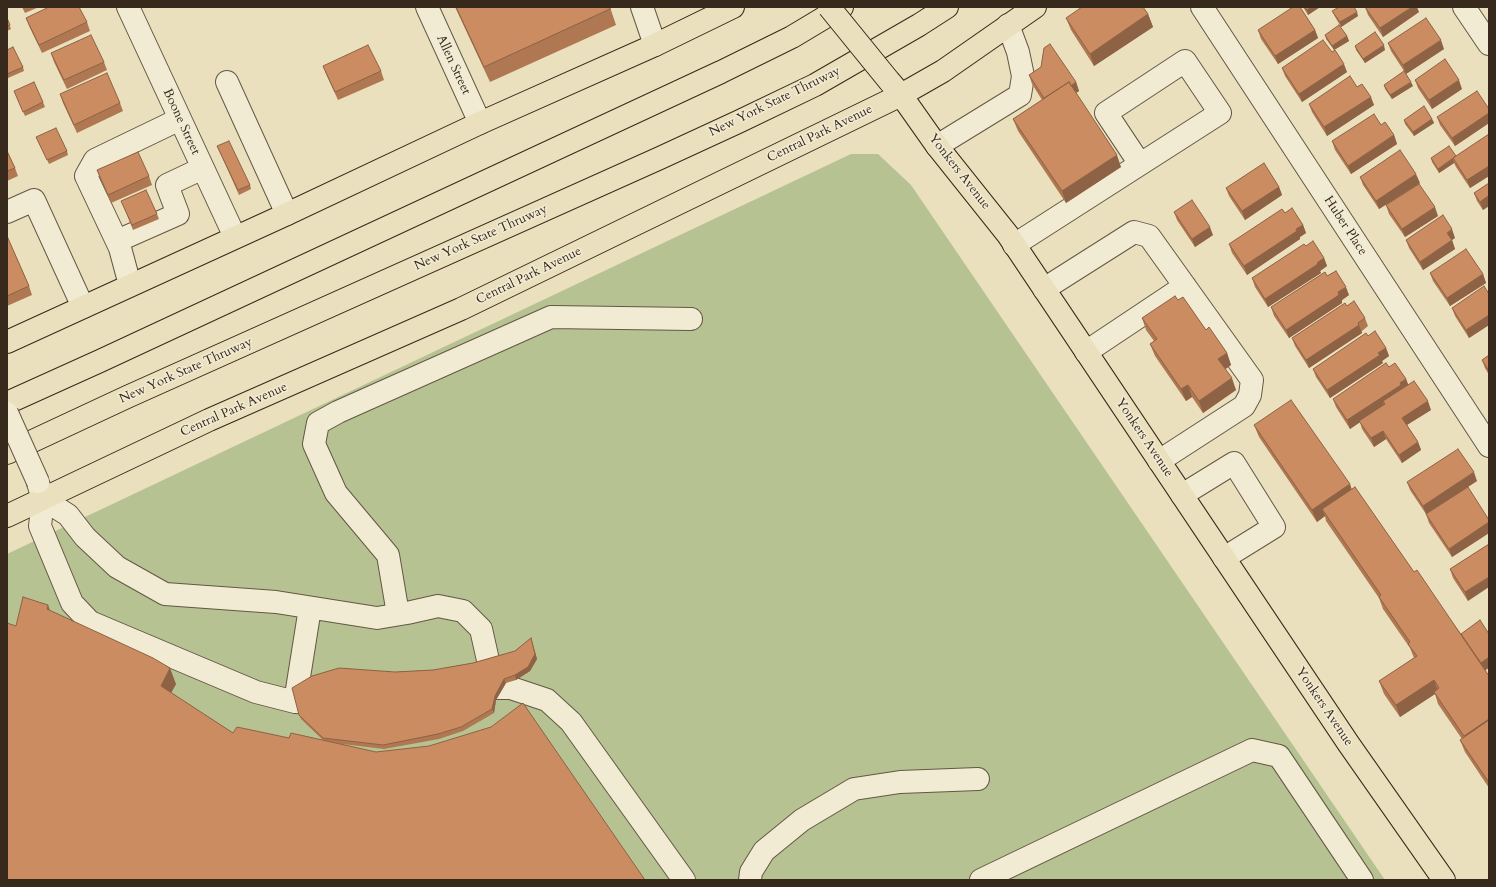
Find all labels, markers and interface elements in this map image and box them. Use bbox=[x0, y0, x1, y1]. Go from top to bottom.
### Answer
street label: Allen Street bbox=[432, 33, 474, 97]
street label: New York State Thruway bbox=[707, 63, 843, 141]
street label: Boone Street bbox=[159, 87, 203, 157]
street label: Central Park Avenue bbox=[765, 102, 875, 166]
street label: Yonkers Avenue bbox=[925, 131, 993, 213]
street label: Huber Place bbox=[1320, 193, 1370, 259]
street label: New York State Thruway bbox=[412, 202, 550, 274]
street label: Central Park Avenue bbox=[474, 244, 584, 308]
street label: New York State Thruway bbox=[117, 335, 255, 407]
street label: Central Park Avenue bbox=[178, 379, 290, 441]
street label: Yonkers Avenue bbox=[1112, 396, 1176, 480]
street label: Yonkers Avenue bbox=[1292, 665, 1356, 749]

